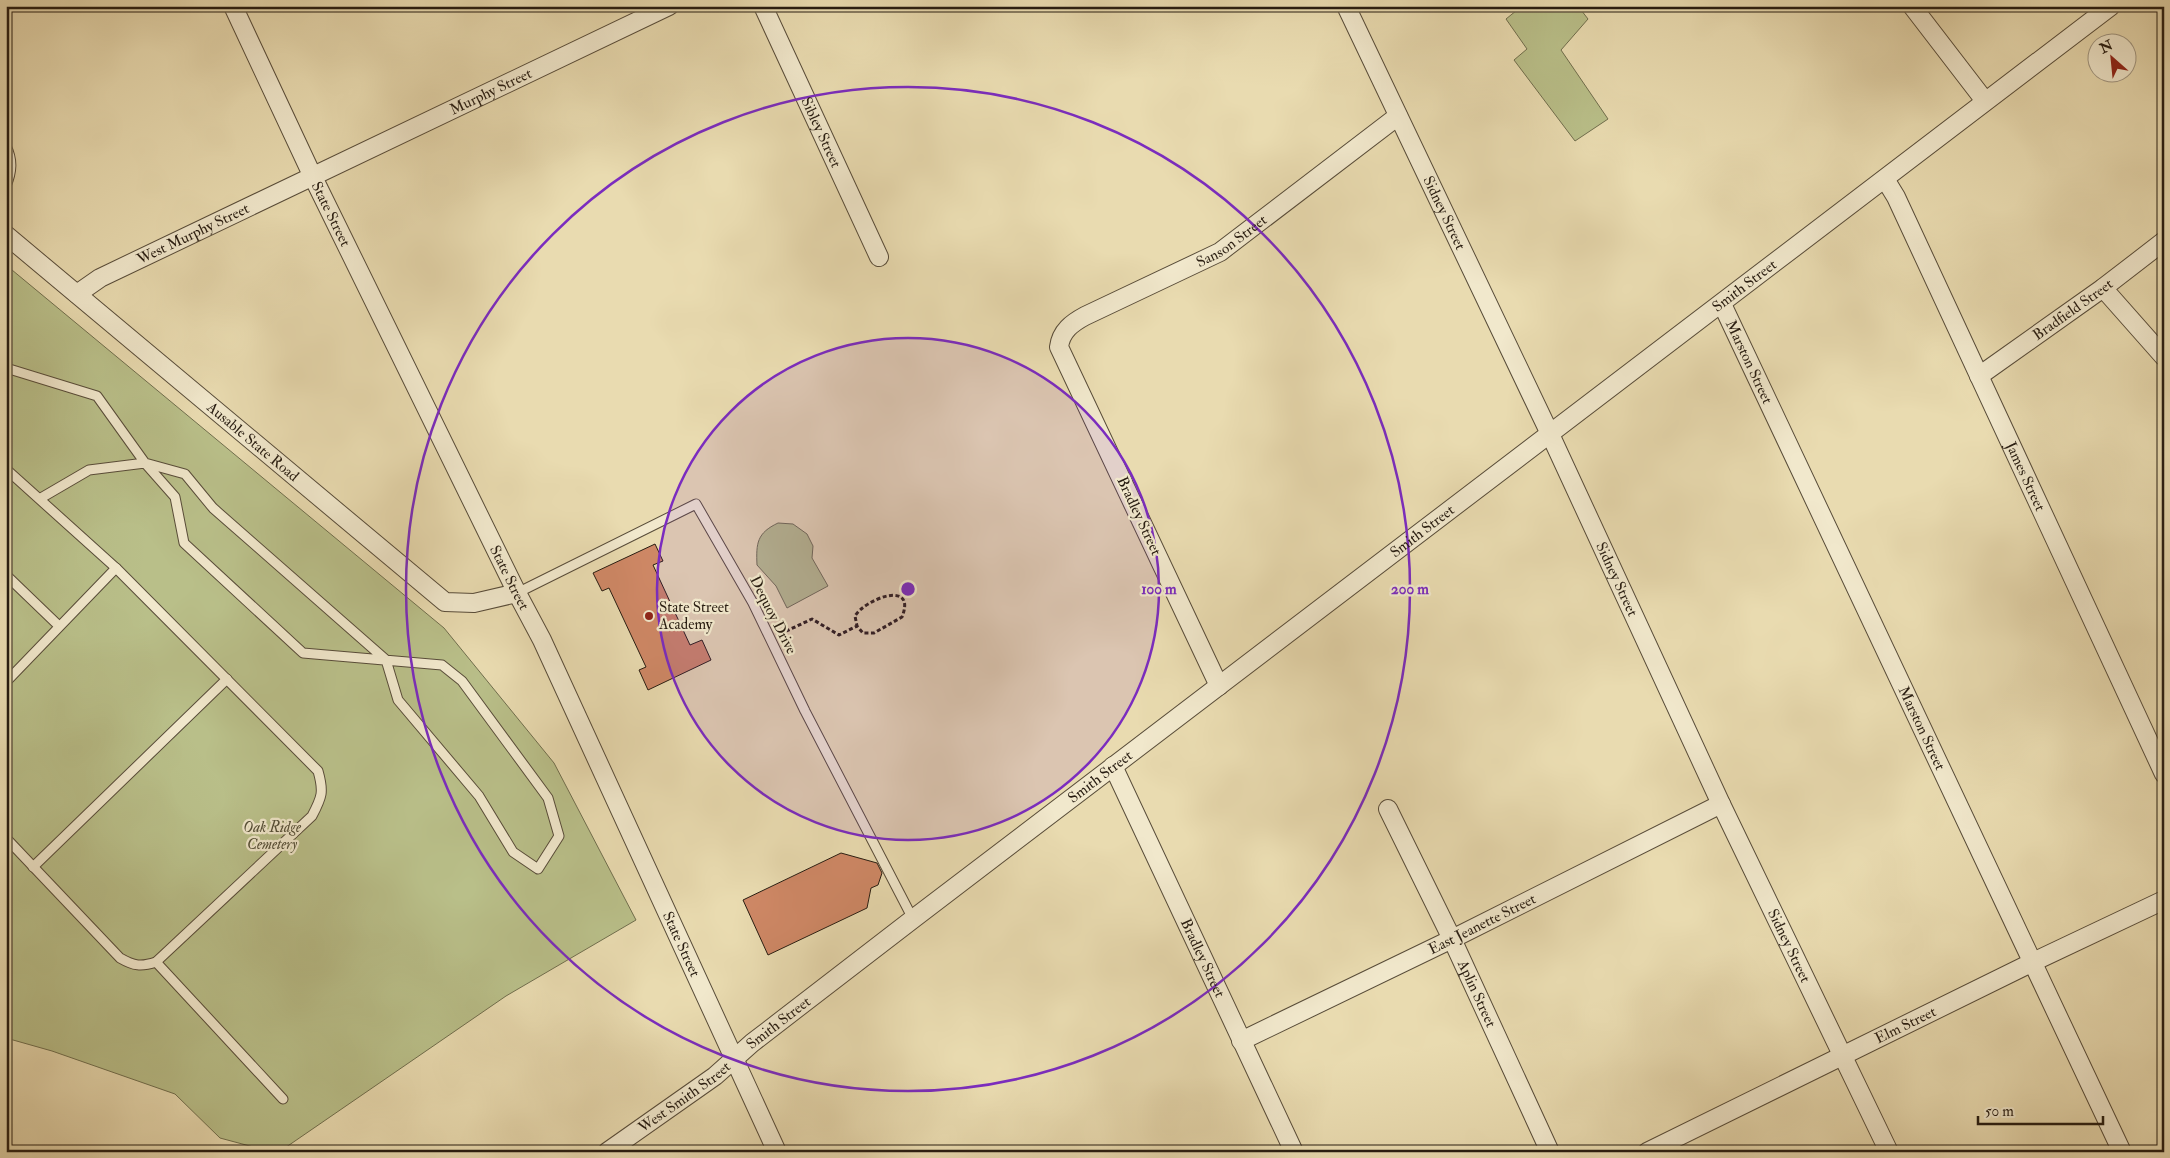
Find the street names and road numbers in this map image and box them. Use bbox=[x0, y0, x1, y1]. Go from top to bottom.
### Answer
street label: Murphy Street bbox=[446, 63, 535, 119]
street label: Sibley Street bbox=[797, 94, 846, 171]
street label: Sidney Street bbox=[1419, 173, 1470, 253]
street label: State Street bbox=[307, 178, 355, 250]
street label: West Murphy Street bbox=[133, 199, 252, 269]
street label: Sanson Street bbox=[1193, 210, 1271, 271]
street label: Smith Street bbox=[1708, 255, 1780, 316]
street label: Bradfield Street bbox=[2029, 274, 2117, 344]
street label: Marston Street bbox=[1721, 317, 1777, 407]
street label: Ausable State Road bbox=[202, 397, 303, 486]
street label: James Street bbox=[2000, 438, 2050, 514]
street label: Bradley Street bbox=[1112, 474, 1166, 559]
street label: Smith Street bbox=[1386, 500, 1458, 562]
street label: Sidney Street bbox=[1592, 539, 1642, 619]
street label: State Street bbox=[486, 542, 534, 613]
street label: Dequoy Drive bbox=[745, 573, 801, 657]
street label: Marston Street bbox=[1894, 683, 1950, 773]
street label: Smith Street bbox=[1064, 746, 1136, 807]
street label: East Jeanette Street bbox=[1425, 889, 1539, 959]
street label: Sidney Street bbox=[1764, 906, 1815, 986]
street label: State Street bbox=[658, 908, 705, 980]
street label: Bradley Street bbox=[1176, 915, 1230, 1001]
street label: Aplin Street bbox=[1453, 956, 1501, 1030]
street label: Smith Street bbox=[742, 992, 814, 1053]
street label: Elm Street bbox=[1872, 1002, 1939, 1048]
street label: West Smith Street bbox=[634, 1057, 735, 1137]

